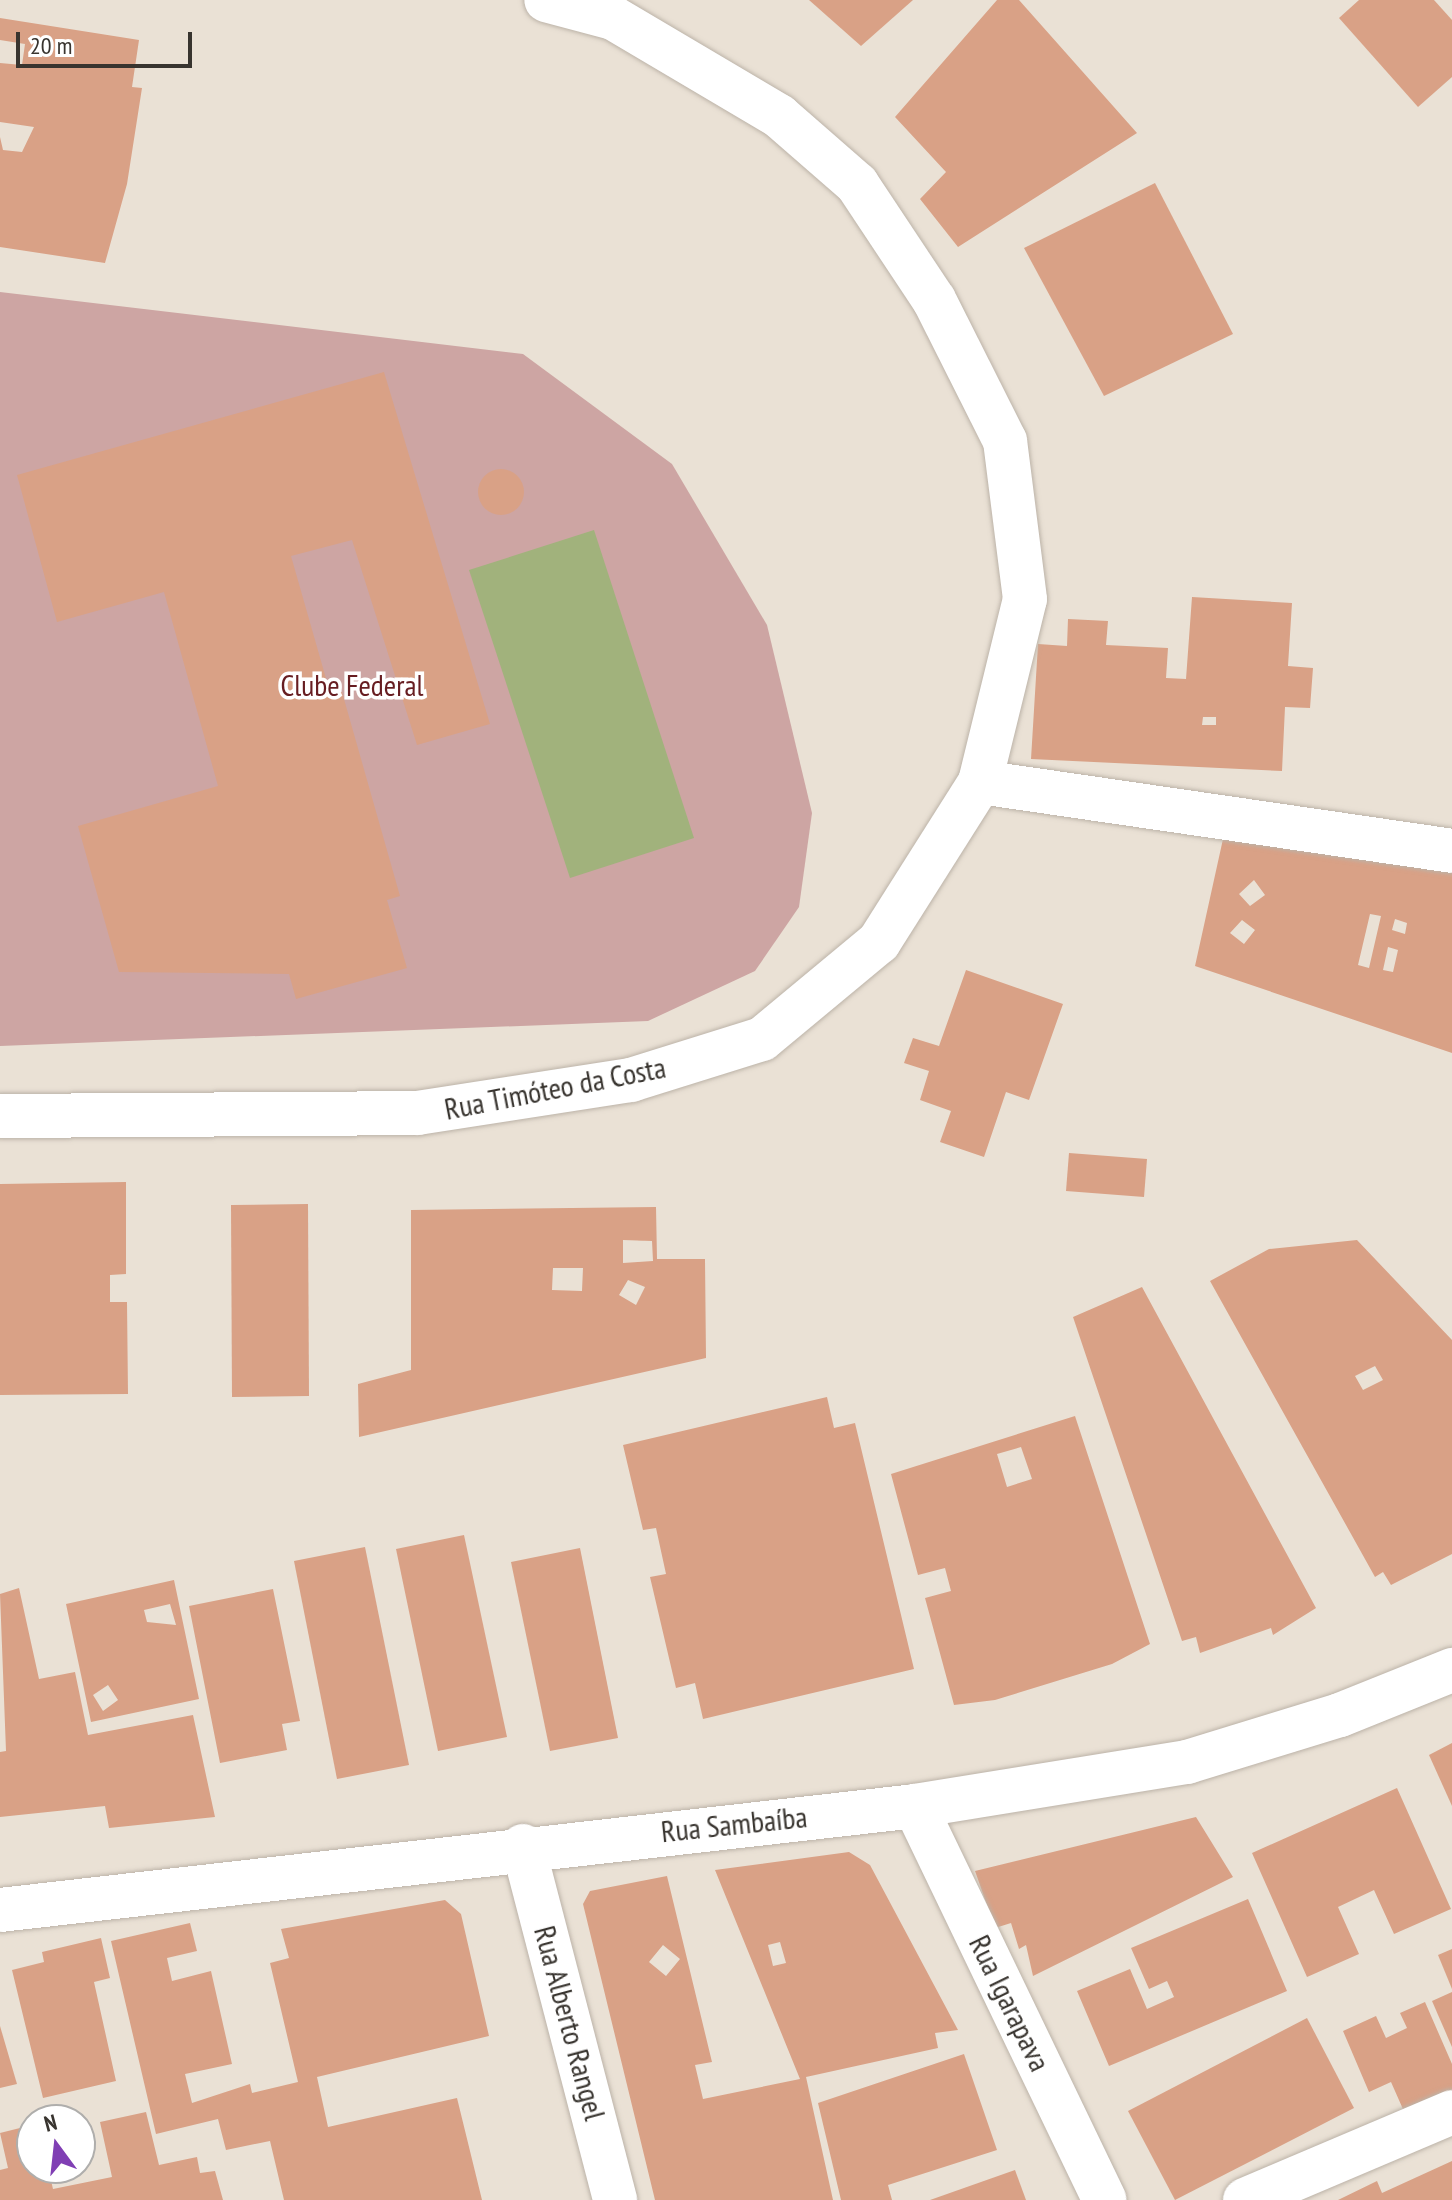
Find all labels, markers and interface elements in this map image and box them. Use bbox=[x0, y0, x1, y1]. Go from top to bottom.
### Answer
scale bar bbox=[20, 16, 196, 66]
text: 20 m bbox=[30, 30, 72, 61]
park label: Clube Federal bbox=[281, 667, 423, 703]
street label: Rua Timóteo da Costa bbox=[441, 1049, 669, 1127]
street label: Rua Sambaíba bbox=[659, 1798, 809, 1850]
street label: Rua Alberto Rangel bbox=[527, 1921, 613, 2125]
street label: Rua Igarapava bbox=[962, 1929, 1058, 2077]
north arrow bbox=[16, 2104, 96, 2184]
text: N bbox=[41, 2108, 60, 2138]

